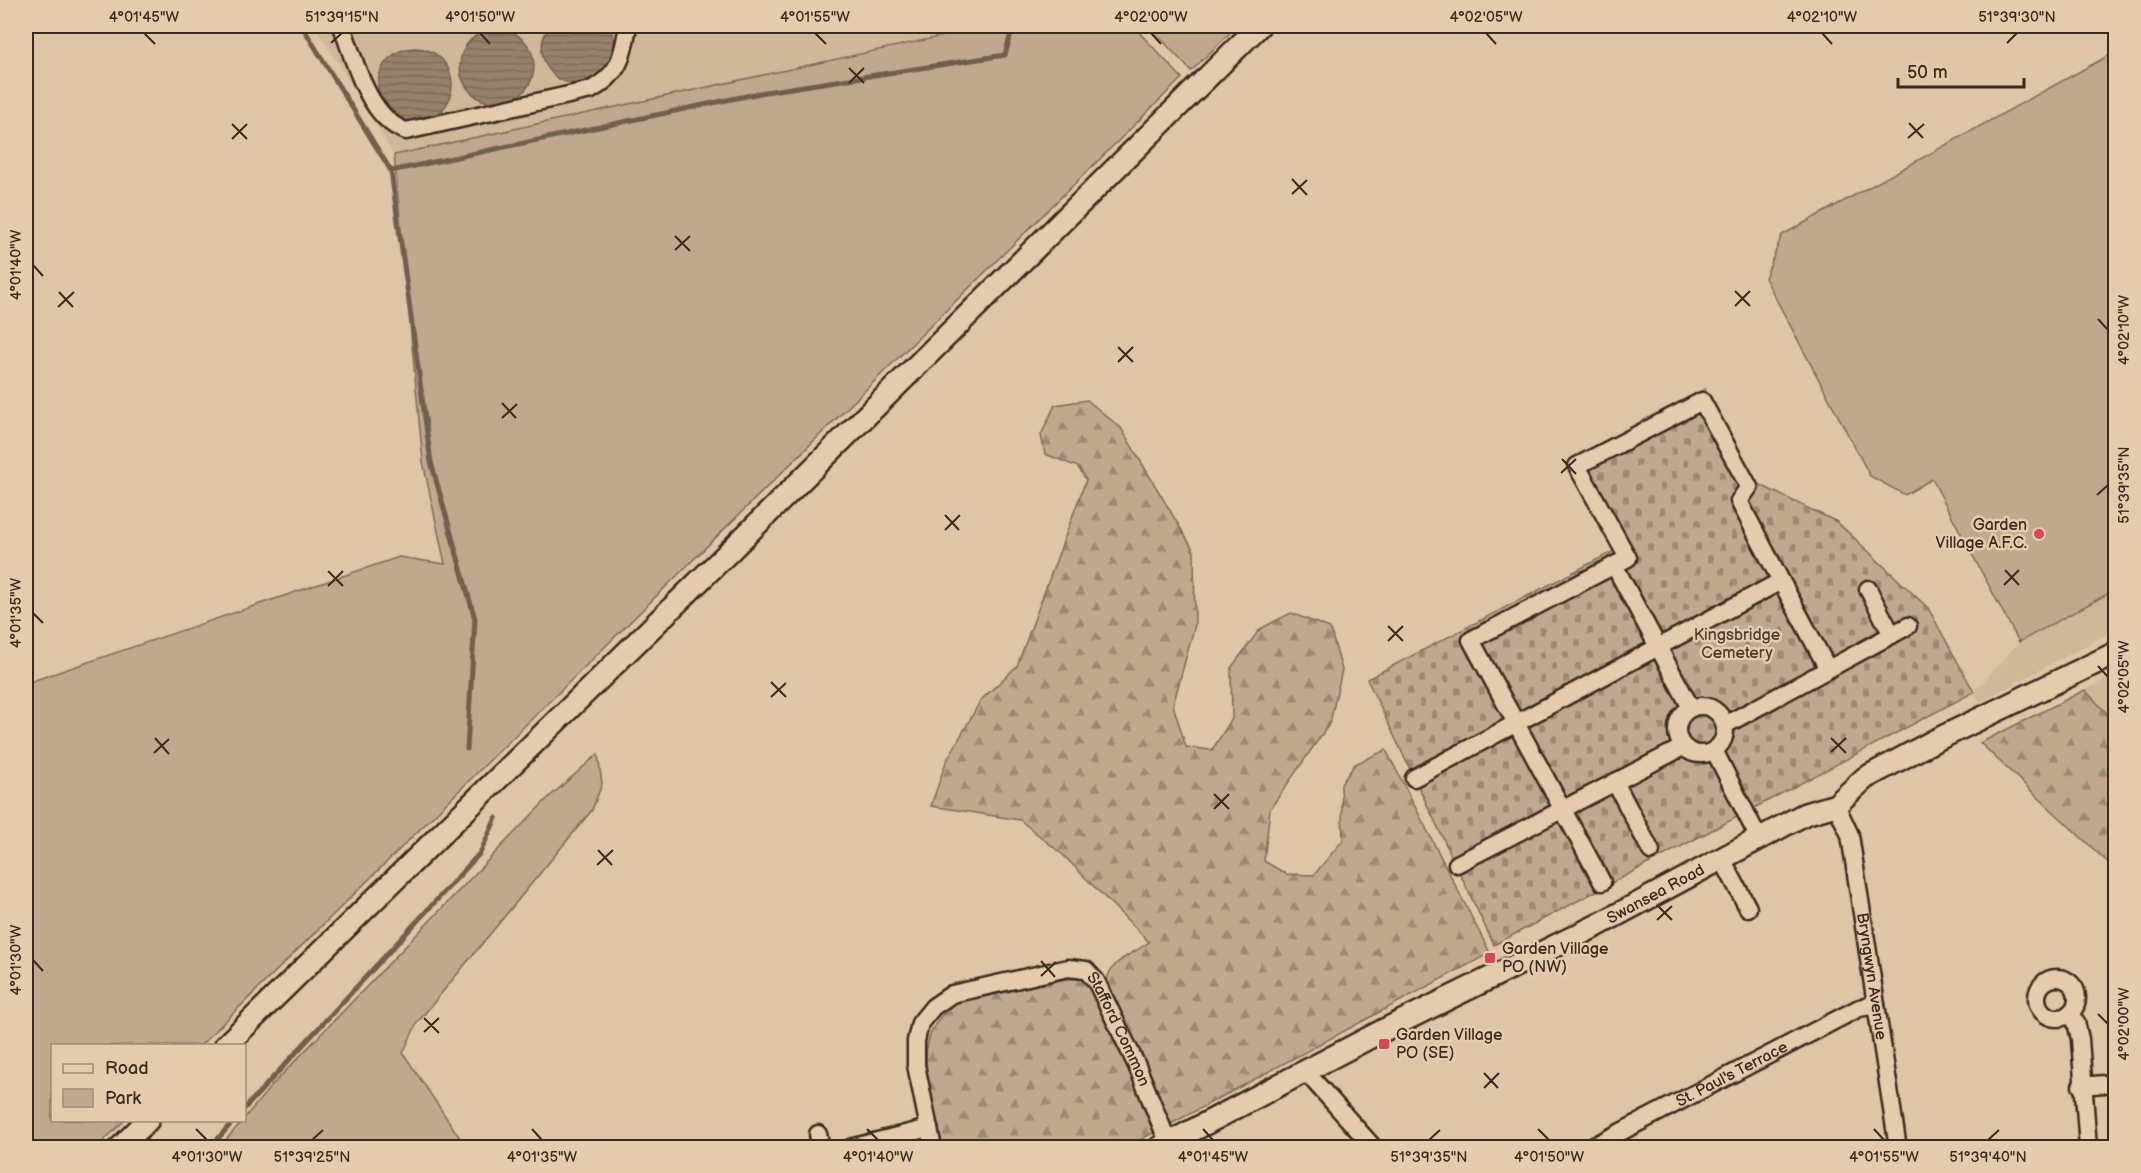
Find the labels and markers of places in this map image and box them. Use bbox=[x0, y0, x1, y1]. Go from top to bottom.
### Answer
place label: Garden Village A.F.C. bbox=[1936, 516, 2027, 553]
marker: Garden Village A.F.C. bbox=[2032, 527, 2046, 541]
place label: Garden Village PO (NW) bbox=[1502, 940, 1609, 977]
marker: Garden Village PO (NW) bbox=[1483, 951, 1497, 965]
place label: Garden Village PO (SE) bbox=[1396, 1026, 1503, 1063]
marker: Garden Village PO (SE) bbox=[1377, 1037, 1391, 1051]

